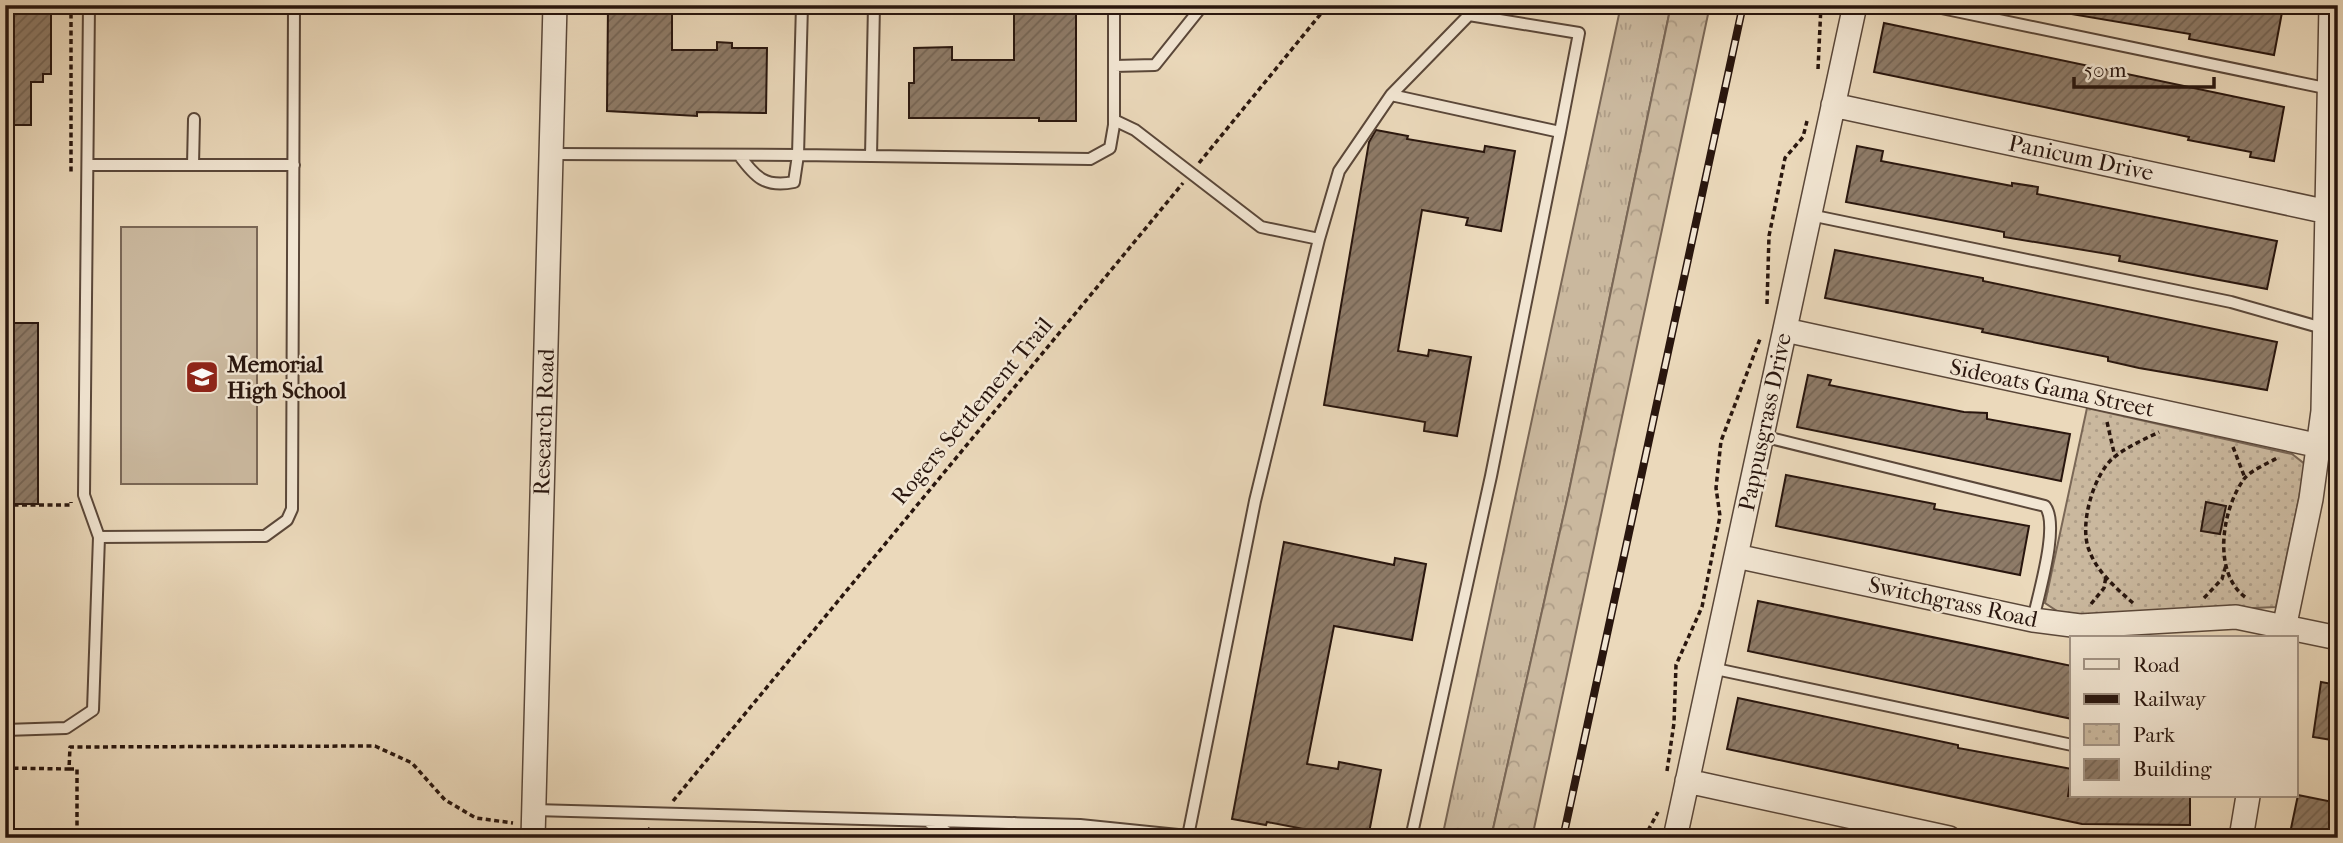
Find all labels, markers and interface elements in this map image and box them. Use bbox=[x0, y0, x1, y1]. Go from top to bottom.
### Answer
scale bar bbox=[2074, 46, 2214, 90]
text: 50 m bbox=[2084, 58, 2127, 82]
street label: Panicum Drive bbox=[2006, 129, 2156, 187]
street label: Rogers Settlement Trail bbox=[886, 311, 1059, 510]
street label: Pappusgrass Drive bbox=[1733, 330, 1797, 514]
street label: Research Road bbox=[528, 348, 560, 496]
place label: Memorial High School bbox=[227, 351, 347, 404]
street label: Sideoats Gama Street bbox=[1947, 353, 2157, 423]
school or university icon: Memorial High School bbox=[183, 358, 221, 396]
street label: Switchgrass Road bbox=[1866, 571, 2041, 633]
legend bbox=[2070, 636, 2298, 798]
text: Road bbox=[2133, 653, 2180, 677]
text: Railway bbox=[2133, 687, 2207, 711]
text: Park bbox=[2133, 723, 2175, 747]
text: Building bbox=[2133, 757, 2212, 781]

